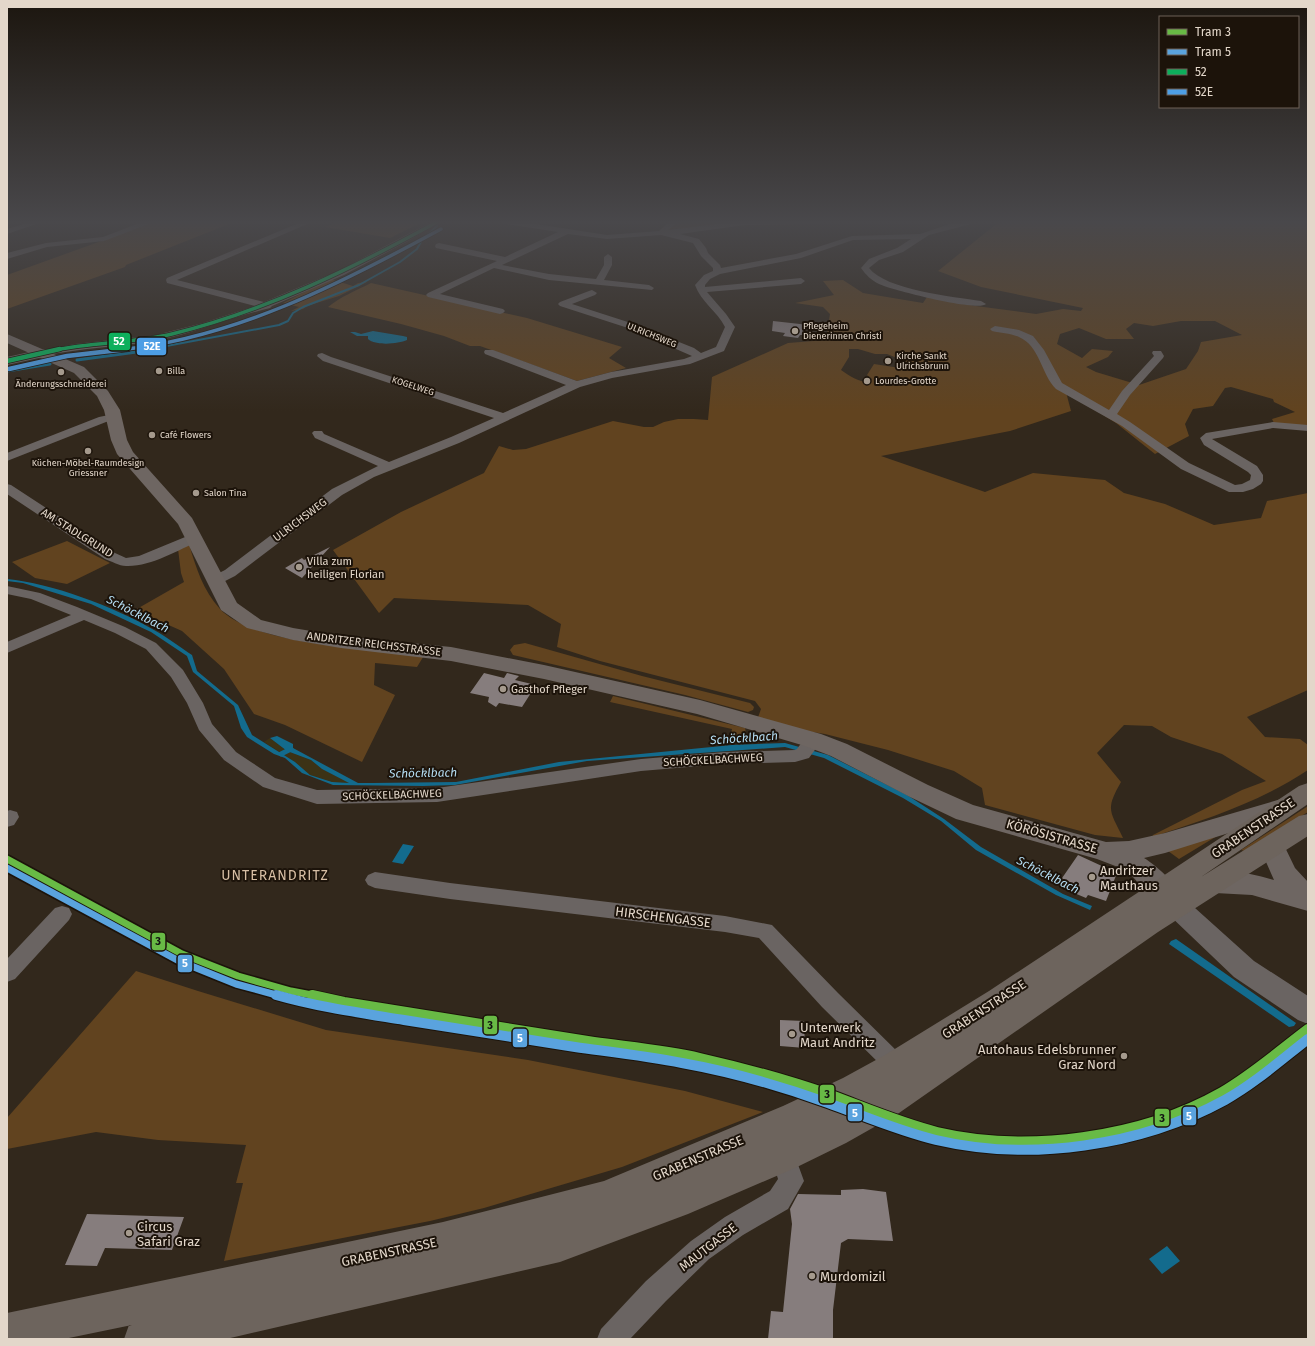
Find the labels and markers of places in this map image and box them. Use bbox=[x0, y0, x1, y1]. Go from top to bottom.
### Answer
place label: Pflegeheim Dienerinnen Christi bbox=[803, 321, 882, 341]
marker: Pflegeheim Dienerinnen Christi bbox=[790, 326, 800, 336]
place label: Kirche Sankt Ulrichsbrunn bbox=[896, 351, 949, 371]
marker: Kirche Sankt Ulrichsbrunn bbox=[883, 356, 893, 366]
marker: Billa bbox=[154, 366, 164, 376]
place label: Billa bbox=[167, 366, 185, 376]
marker: Änderungsschneiderei bbox=[56, 367, 66, 377]
marker: Lourdes-Grotte bbox=[862, 376, 872, 386]
place label: Lourdes-Grotte bbox=[875, 376, 936, 386]
place label: Änderungsschneiderei bbox=[16, 379, 106, 389]
marker: Café Flowers bbox=[147, 430, 157, 440]
place label: Café Flowers bbox=[160, 430, 211, 440]
marker: Küchen-Möbel-Raumdesign Griessner bbox=[83, 446, 93, 456]
place label: Küchen-Möbel-Raumdesign Griessner bbox=[32, 458, 144, 478]
marker: Salon Tina bbox=[191, 488, 201, 498]
place label: Salon Tina bbox=[204, 488, 247, 498]
place label: Villa zum heiligen Florian bbox=[307, 555, 384, 581]
marker: Villa zum heiligen Florian bbox=[294, 562, 304, 572]
place label: Gasthof Pfleger bbox=[511, 683, 588, 696]
marker: Gasthof Pfleger bbox=[498, 684, 508, 694]
place label: Andritzer Mauthaus bbox=[1100, 863, 1158, 893]
marker: Andritzer Mauthaus bbox=[1087, 872, 1097, 882]
place label: Unterwerk Maut Andritz bbox=[800, 1020, 875, 1050]
marker: Unterwerk Maut Andritz bbox=[787, 1029, 797, 1039]
place label: Autohaus Edelsbrunner Graz Nord bbox=[978, 1042, 1116, 1072]
marker: Autohaus Edelsbrunner Graz Nord bbox=[1119, 1051, 1129, 1061]
place label: Circus Safari Graz bbox=[137, 1219, 200, 1249]
marker: Circus Safari Graz bbox=[124, 1228, 134, 1238]
place label: Murdomizil bbox=[820, 1269, 886, 1284]
marker: Murdomizil bbox=[807, 1271, 817, 1281]

